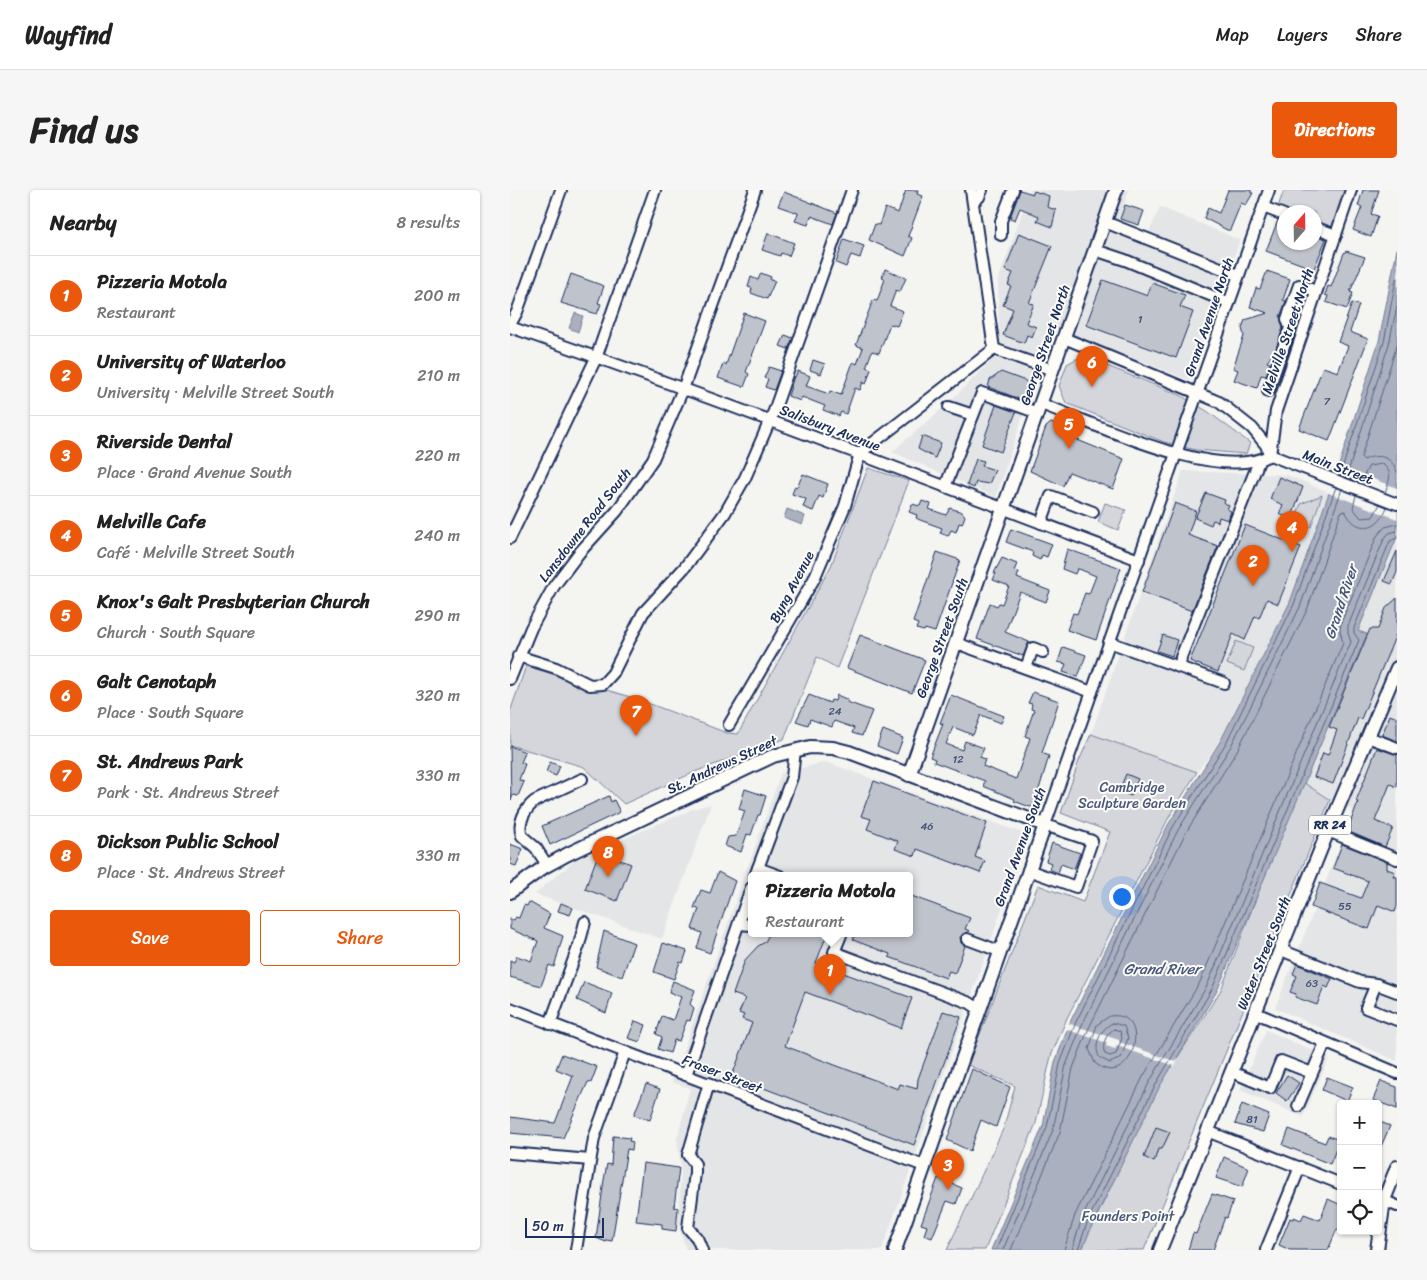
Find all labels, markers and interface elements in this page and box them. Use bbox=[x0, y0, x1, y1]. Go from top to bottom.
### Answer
text: Wayfind bbox=[25, 14, 111, 56]
text: Map bbox=[1216, 19, 1249, 51]
text: Layers bbox=[1277, 19, 1328, 51]
text: Share bbox=[1356, 19, 1402, 51]
text: Find us bbox=[30, 99, 138, 161]
button: Directions bbox=[1272, 102, 1397, 158]
text: Nearby bbox=[50, 204, 116, 242]
north arrow bbox=[1277, 205, 1322, 250]
text: 8 results bbox=[397, 208, 460, 237]
street label: Grand Avenue North bbox=[1177, 254, 1241, 380]
text: Pizzeria Motola bbox=[97, 265, 227, 298]
street label: Melville Street North bbox=[1255, 265, 1321, 397]
text: 1 bbox=[63, 281, 69, 310]
text: 200 m bbox=[414, 281, 460, 310]
street label: George Street North bbox=[1013, 281, 1077, 409]
text: Restaurant bbox=[97, 298, 176, 327]
house number: 1 bbox=[1138, 310, 1143, 329]
text: University of Waterloo bbox=[97, 345, 286, 378]
pin: 6 bbox=[1076, 346, 1108, 387]
text: 2 bbox=[61, 361, 71, 390]
text: 210 m bbox=[417, 361, 460, 390]
text: University · Melville Street South bbox=[97, 378, 334, 407]
house number: 7 bbox=[1324, 392, 1331, 411]
street label: Salisbury Avenue bbox=[776, 397, 884, 459]
pin: 5 bbox=[1053, 408, 1085, 449]
text: Riverside Dental bbox=[97, 425, 232, 458]
text: 3 bbox=[62, 441, 70, 470]
text: 220 m bbox=[415, 441, 460, 470]
street label: Main Street bbox=[1299, 442, 1377, 492]
text: Place · Grand Avenue South bbox=[97, 458, 292, 487]
street label: Lansdowne Road South bbox=[532, 462, 638, 588]
text: Melville Cafe bbox=[97, 505, 206, 538]
pin: 4 bbox=[1276, 511, 1308, 552]
text: 4 bbox=[61, 521, 71, 550]
text: 240 m bbox=[414, 521, 460, 550]
text: Café · Melville Street South bbox=[97, 538, 295, 567]
pin: 2 bbox=[1237, 545, 1269, 586]
street label: Byng Avenue bbox=[762, 546, 822, 628]
water label: Grand River bbox=[1317, 559, 1366, 642]
street label: George Street South bbox=[909, 574, 975, 702]
text: Knox's Galt Presbyterian Church bbox=[97, 585, 370, 618]
text: 5 bbox=[61, 601, 71, 630]
text: 290 m bbox=[414, 601, 460, 630]
text: Church · South Square bbox=[97, 618, 255, 647]
text: Galt Cenotaph bbox=[97, 665, 216, 698]
text: 6 bbox=[61, 681, 71, 710]
text: 320 m bbox=[415, 681, 460, 710]
pin: 7 bbox=[620, 695, 652, 736]
text: Place · South Square bbox=[97, 698, 244, 727]
house number: 24 bbox=[828, 702, 842, 721]
street label: St. Andrews Street bbox=[663, 728, 783, 802]
text: St. Andrews Park bbox=[97, 745, 243, 778]
house number: 12 bbox=[952, 750, 964, 769]
text: 7 bbox=[61, 761, 71, 790]
text: 330 m bbox=[416, 761, 460, 790]
park label: Cambridge Sculpture Garden bbox=[1078, 775, 1186, 816]
text: Park · St. Andrews Street bbox=[97, 778, 279, 807]
street label: Grand Avenue South bbox=[987, 784, 1053, 910]
road number: RR 24 bbox=[1309, 816, 1351, 834]
house number: 46 bbox=[920, 817, 934, 836]
text: Dickson Public School bbox=[97, 825, 279, 858]
pin: 8 bbox=[592, 836, 624, 877]
text: 8 bbox=[61, 841, 71, 870]
text: 330 m bbox=[416, 841, 460, 870]
text: Place · St. Andrews Street bbox=[97, 858, 285, 887]
popup bbox=[748, 872, 913, 937]
text: Pizzeria Motola bbox=[766, 874, 895, 907]
your location bbox=[1109, 884, 1135, 910]
street label: Water Street South bbox=[1230, 892, 1298, 1014]
house number: 55 bbox=[1338, 897, 1352, 916]
text: Restaurant bbox=[766, 907, 845, 936]
button: Save bbox=[50, 910, 250, 966]
button: Share bbox=[260, 910, 460, 966]
pin: 1 bbox=[814, 954, 846, 995]
water label: Grand River bbox=[1124, 956, 1203, 982]
house number: 63 bbox=[1306, 974, 1318, 993]
street label: Fraser Street bbox=[678, 1047, 767, 1101]
map controls bbox=[1337, 1100, 1382, 1235]
button: + bbox=[1337, 1100, 1382, 1145]
house number: 81 bbox=[1246, 1110, 1258, 1129]
button: − bbox=[1337, 1145, 1382, 1190]
pin: 3 bbox=[932, 1149, 964, 1190]
button: locate bbox=[1337, 1190, 1382, 1235]
park label: Founders Point bbox=[1082, 1204, 1176, 1229]
text: 50 m bbox=[532, 1214, 564, 1239]
scale bar bbox=[525, 1215, 604, 1238]

